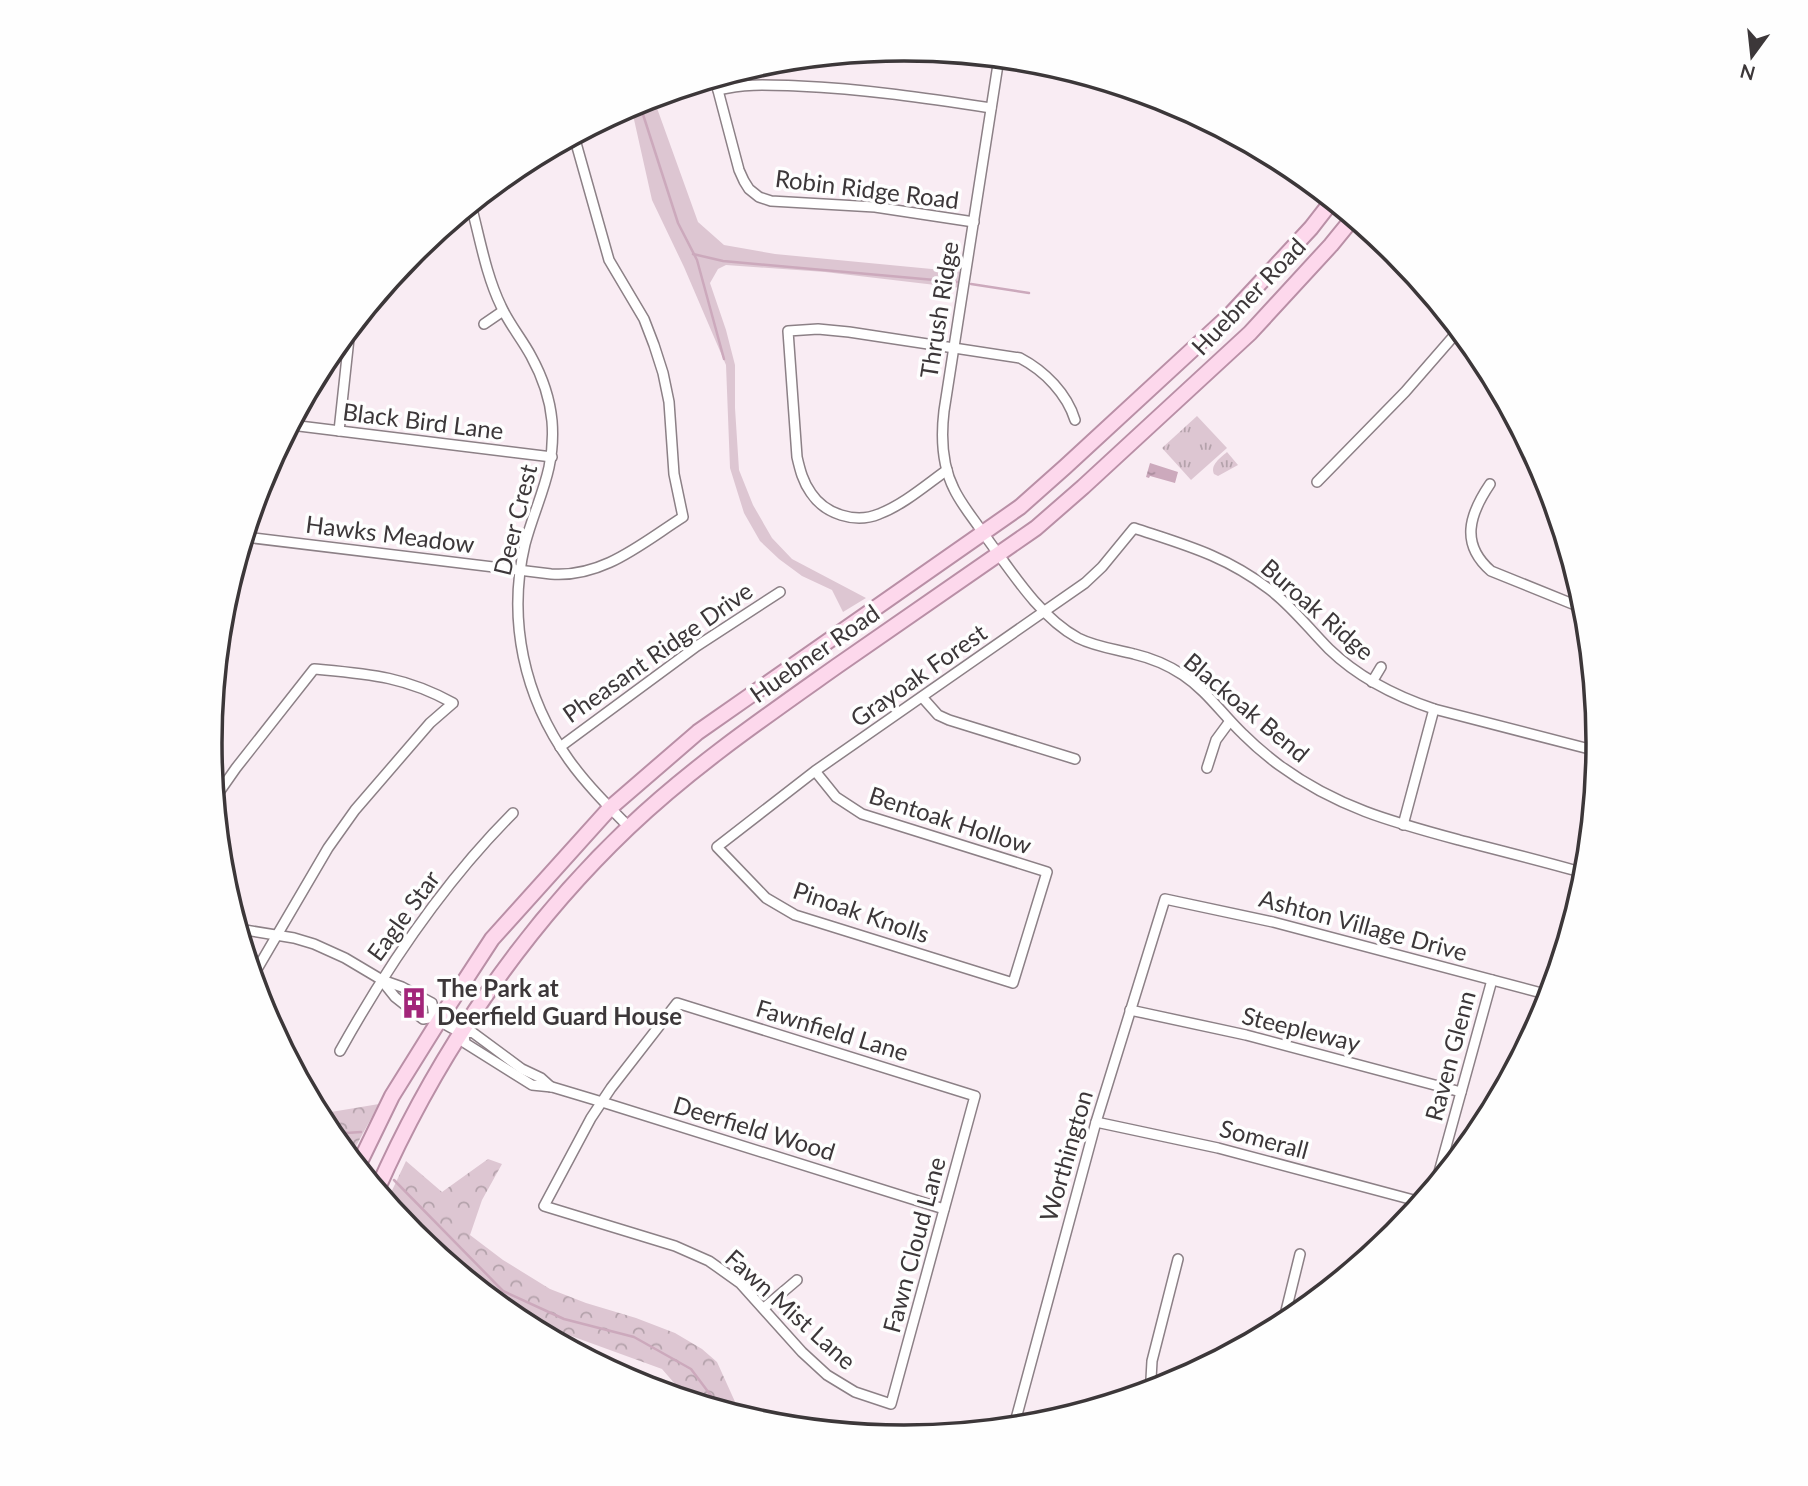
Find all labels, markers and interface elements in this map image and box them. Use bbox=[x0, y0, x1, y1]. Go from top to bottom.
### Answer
north arrow bbox=[1717, 21, 1787, 91]
text: N bbox=[1737, 60, 1758, 86]
street label: Robin Ridge Road bbox=[774, 163, 961, 214]
street label: Huebner Road bbox=[1185, 231, 1311, 360]
street label: Thrush Ridge bbox=[913, 239, 964, 380]
street label: Black Bird Lane bbox=[341, 396, 505, 445]
street label: Deer Crest bbox=[487, 461, 542, 578]
street label: Hawks Meadow bbox=[304, 509, 476, 558]
street label: Buroak Ridge bbox=[1256, 552, 1380, 666]
street label: Pheasant Ridge Drive bbox=[557, 575, 758, 728]
street label: Huebner Road bbox=[744, 598, 884, 708]
street label: Grayoak Forest bbox=[845, 617, 992, 732]
street label: Blackoak Bend bbox=[1178, 646, 1315, 768]
street label: Bentoak Hollow bbox=[866, 780, 1035, 859]
street label: Eagle Star bbox=[360, 864, 445, 966]
street label: Pinoak Knolls bbox=[790, 875, 933, 948]
street label: Ashton Village Drive bbox=[1256, 883, 1471, 966]
place label: The Park at Deerfield Guard House bbox=[437, 973, 682, 1030]
building icon: The Park at Deerfield Guard House bbox=[397, 986, 431, 1020]
street label: Raven Glenn bbox=[1418, 987, 1481, 1124]
street label: Fawnfield Lane bbox=[753, 993, 912, 1066]
street label: Steepleway bbox=[1239, 1000, 1364, 1057]
street label: Worthington bbox=[1033, 1087, 1098, 1224]
street label: Deerfield Wood bbox=[670, 1089, 839, 1166]
street label: Somerall bbox=[1217, 1113, 1312, 1164]
street label: Fawn Cloud Lane bbox=[876, 1154, 951, 1336]
street label: Fawn Mist Lane bbox=[720, 1243, 862, 1375]

